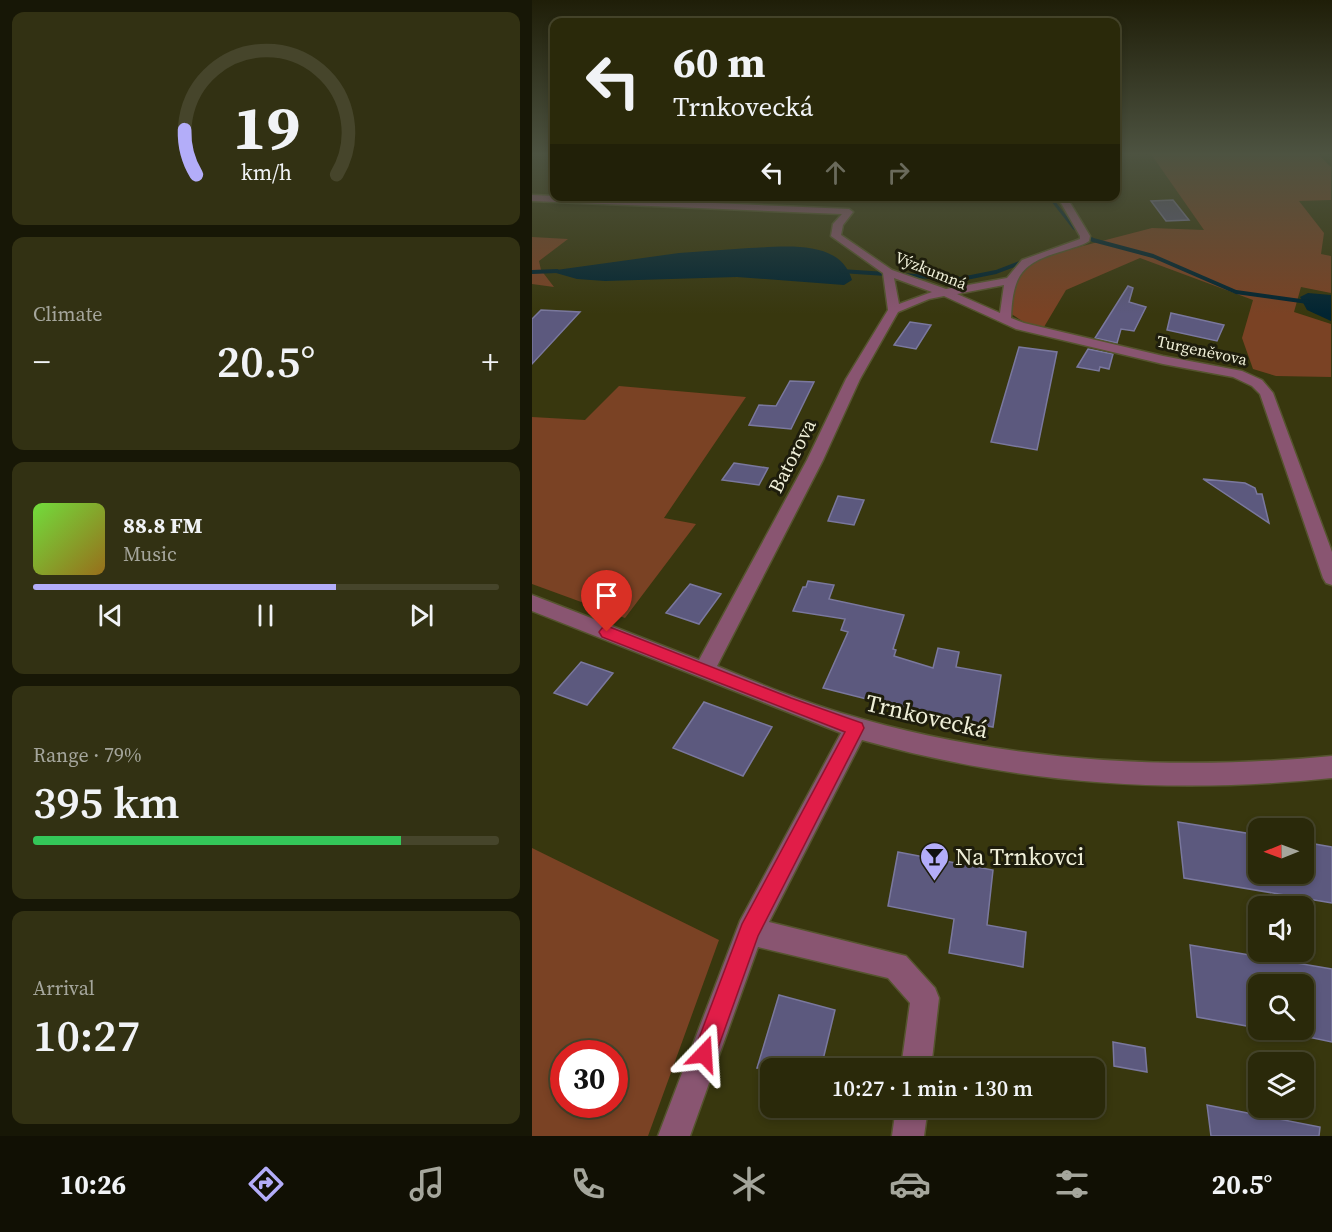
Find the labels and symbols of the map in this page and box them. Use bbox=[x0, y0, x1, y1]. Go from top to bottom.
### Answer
street label: Výzkumná bbox=[892, 246, 971, 295]
street label: Turgeněvova bbox=[1155, 330, 1250, 370]
street label: Batorova bbox=[761, 414, 823, 498]
pin bbox=[581, 570, 632, 632]
street label: Trnkovecká bbox=[862, 686, 992, 746]
north arrow bbox=[1248, 818, 1314, 884]
bar icon: Na Trnkovci bbox=[918, 840, 950, 882]
place label: Na Trnkovci bbox=[955, 840, 1084, 873]
position arrow bbox=[672, 1022, 736, 1086]
speed limit sign: 30 bbox=[550, 1040, 628, 1118]

